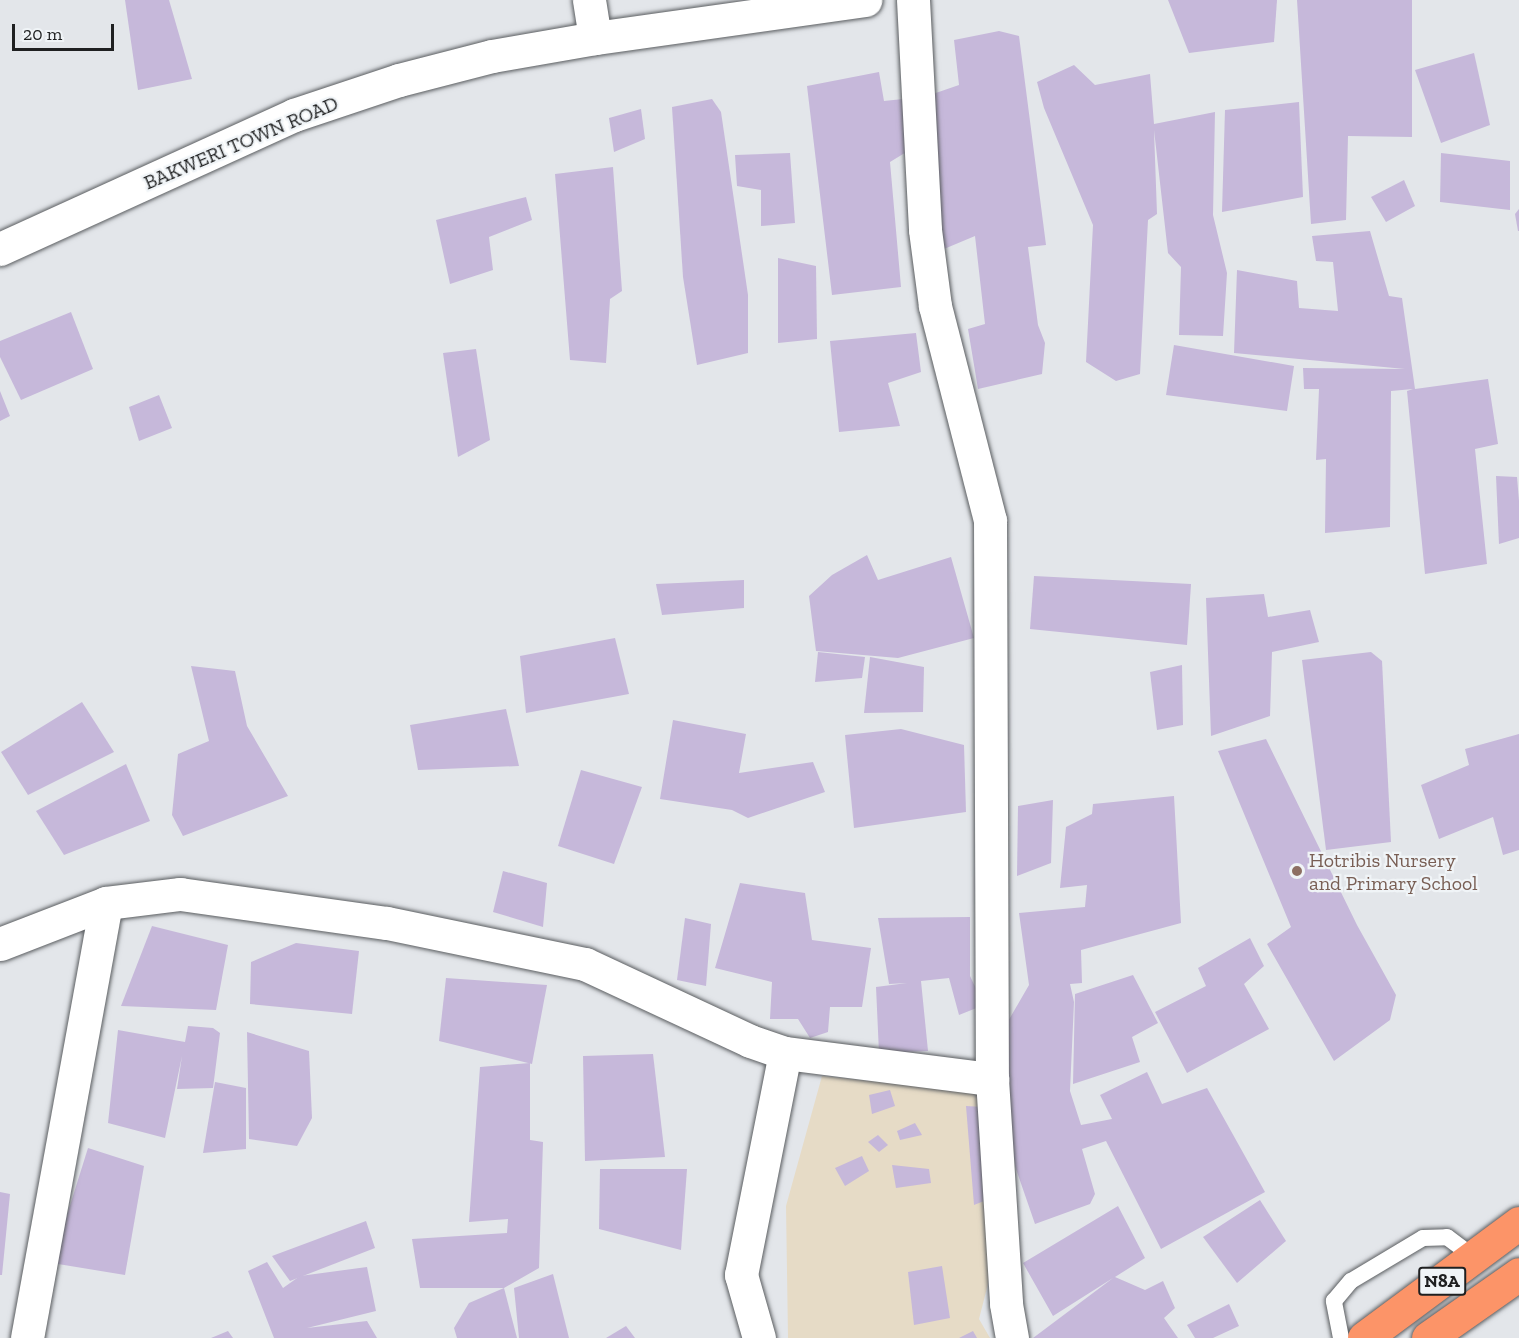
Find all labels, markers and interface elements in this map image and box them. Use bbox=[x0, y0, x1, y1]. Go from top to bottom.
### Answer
scale bar bbox=[15, 12, 117, 50]
text: 20 m bbox=[23, 23, 62, 45]
street label: BAKWERI TOWN ROAD bbox=[140, 91, 342, 195]
place label: Hotribis Nursery and Primary School bbox=[1309, 848, 1478, 895]
marker: Hotribis Nursery and Primary School bbox=[1290, 864, 1304, 878]
road number: N8A bbox=[1418, 1266, 1466, 1296]

